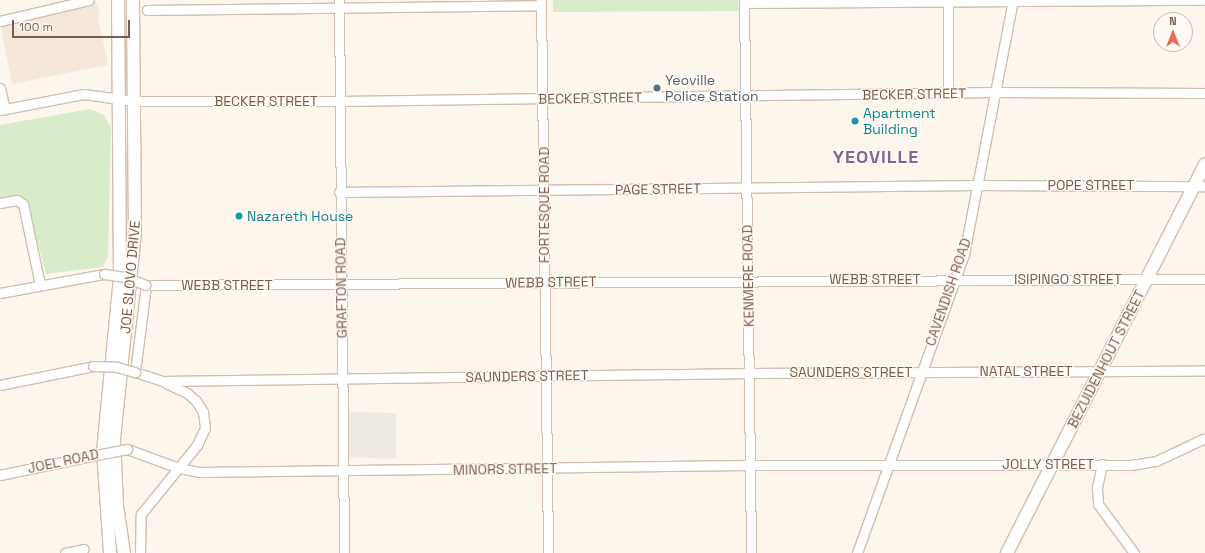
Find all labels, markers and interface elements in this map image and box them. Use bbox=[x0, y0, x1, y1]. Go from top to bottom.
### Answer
scale bar bbox=[14, 12, 132, 38]
north arrow bbox=[1153, 12, 1193, 52]
text: N bbox=[1169, 14, 1177, 28]
text: 100 m bbox=[19, 19, 53, 35]
place label: Yeoville Police Station bbox=[665, 72, 759, 104]
marker: Yeoville Police Station bbox=[652, 83, 662, 93]
street label: BECKER STREET bbox=[862, 85, 966, 103]
street label: BECKER STREET bbox=[538, 89, 642, 107]
street label: BECKER STREET bbox=[214, 93, 318, 109]
place label: Apartment Building bbox=[863, 105, 936, 138]
marker: Apartment Building bbox=[850, 116, 860, 126]
district label: YEOVILLE bbox=[833, 146, 919, 168]
street label: FORTESQUE ROAD bbox=[536, 147, 552, 263]
street label: POPE STREET bbox=[1048, 177, 1134, 193]
street label: PAGE STREET bbox=[615, 180, 701, 198]
place label: Nazareth House bbox=[247, 208, 353, 224]
marker: Nazareth House bbox=[234, 211, 244, 221]
street label: JOE SLOVO DRIVE bbox=[117, 220, 143, 334]
street label: KENMERE ROAD bbox=[739, 225, 757, 327]
street label: CAVENDISH ROAD bbox=[922, 236, 974, 348]
street label: GRAFTON ROAD bbox=[332, 238, 350, 338]
street label: WEBB STREET bbox=[829, 271, 921, 287]
street label: ISIPINGO STREET bbox=[1014, 271, 1122, 287]
street label: WEBB STREET bbox=[505, 273, 597, 291]
street label: WEBB STREET bbox=[181, 277, 273, 293]
street label: BEZUIDENHOUT STREET bbox=[1064, 287, 1148, 431]
street label: NATAL STREET bbox=[979, 363, 1073, 379]
street label: SAUNDERS STREET bbox=[789, 364, 913, 380]
street label: SAUNDERS STREET bbox=[465, 367, 589, 385]
street label: JOEL ROAD bbox=[26, 445, 100, 477]
street label: JOLLY STREET bbox=[1002, 456, 1094, 472]
street label: MINORS STREET bbox=[453, 460, 557, 478]

